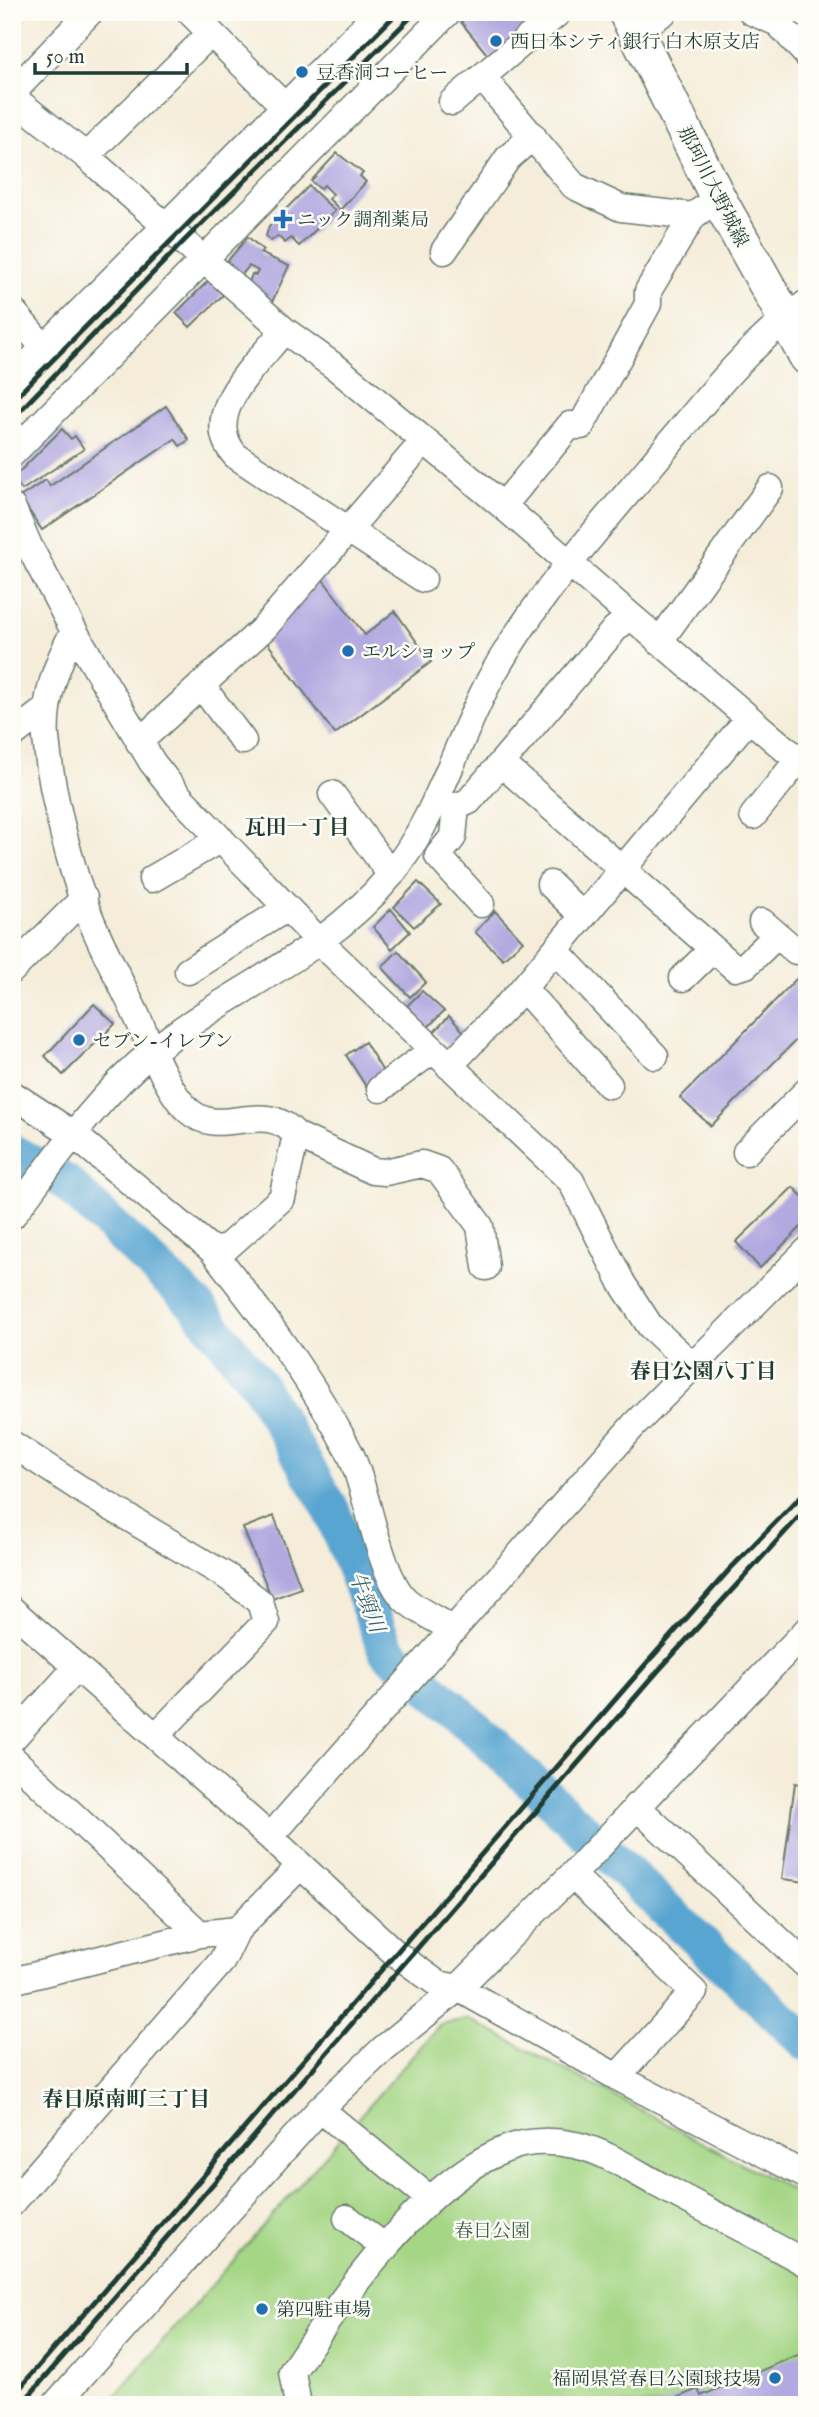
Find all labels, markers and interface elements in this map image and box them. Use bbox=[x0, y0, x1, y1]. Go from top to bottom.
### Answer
place label: 西日本シティ銀行 白木原支店 bbox=[510, 31, 760, 55]
scale bar bbox=[35, 32, 187, 76]
marker: 西日本シティ銀行 白木原支店 bbox=[488, 33, 504, 49]
text: 50 m bbox=[46, 44, 85, 71]
place label: 豆香洞コーヒー bbox=[316, 62, 448, 86]
marker: 豆香洞コーヒー bbox=[294, 64, 310, 80]
street label: 那珂川大野城線 bbox=[671, 122, 753, 252]
place label: ニック調剤薬局 bbox=[297, 209, 429, 233]
marker: ニック調剤薬局 bbox=[275, 211, 291, 227]
place label: エルショップ bbox=[362, 641, 475, 665]
marker: エルショップ bbox=[340, 643, 356, 659]
district label: 瓦田一丁目 bbox=[245, 815, 350, 842]
place label: セブン-イレブン bbox=[93, 1030, 233, 1054]
marker: セブン-イレブン bbox=[71, 1032, 87, 1048]
district label: 春日公園八丁目 bbox=[630, 1359, 777, 1386]
water label: 牛頸川 bbox=[342, 1568, 390, 1639]
district label: 春日原南町三丁目 bbox=[42, 2087, 210, 2114]
park label: 春日公園 bbox=[454, 2220, 530, 2244]
place label: 第四駐車場 bbox=[276, 2299, 371, 2323]
marker: 第四駐車場 bbox=[254, 2301, 270, 2317]
place label: 福岡県営春日公園球技場 bbox=[552, 2368, 761, 2392]
marker: 福岡県営春日公園球技場 bbox=[767, 2370, 783, 2386]

